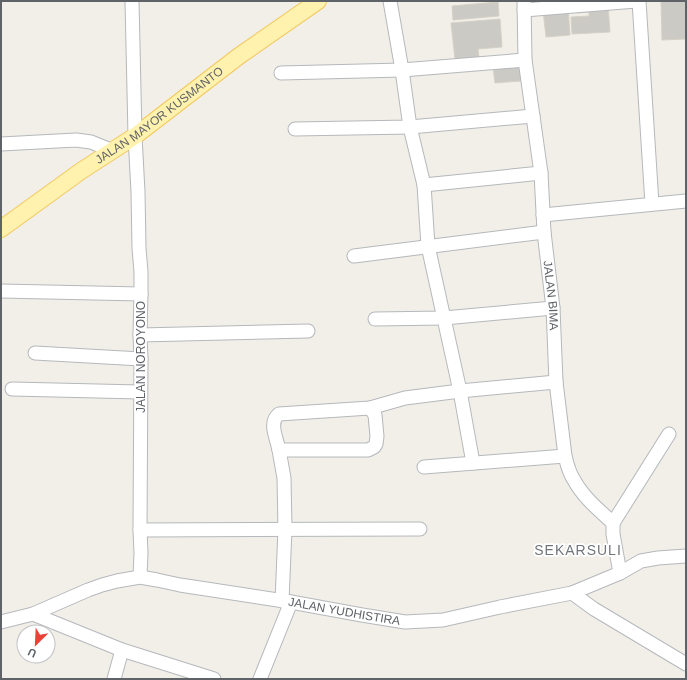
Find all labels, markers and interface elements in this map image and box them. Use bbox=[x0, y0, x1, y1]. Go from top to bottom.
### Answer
street label: JALAN MAYOR KUSMANTO bbox=[93, 64, 226, 167]
street label: JALAN BIMA bbox=[540, 260, 561, 331]
street label: JALAN NOROYONO bbox=[134, 301, 148, 413]
district label: SEKARSULI bbox=[534, 542, 622, 558]
street label: JALAN YUDHISTIRA bbox=[287, 595, 401, 628]
north arrow bbox=[16, 624, 56, 664]
text: U bbox=[26, 646, 38, 660]

